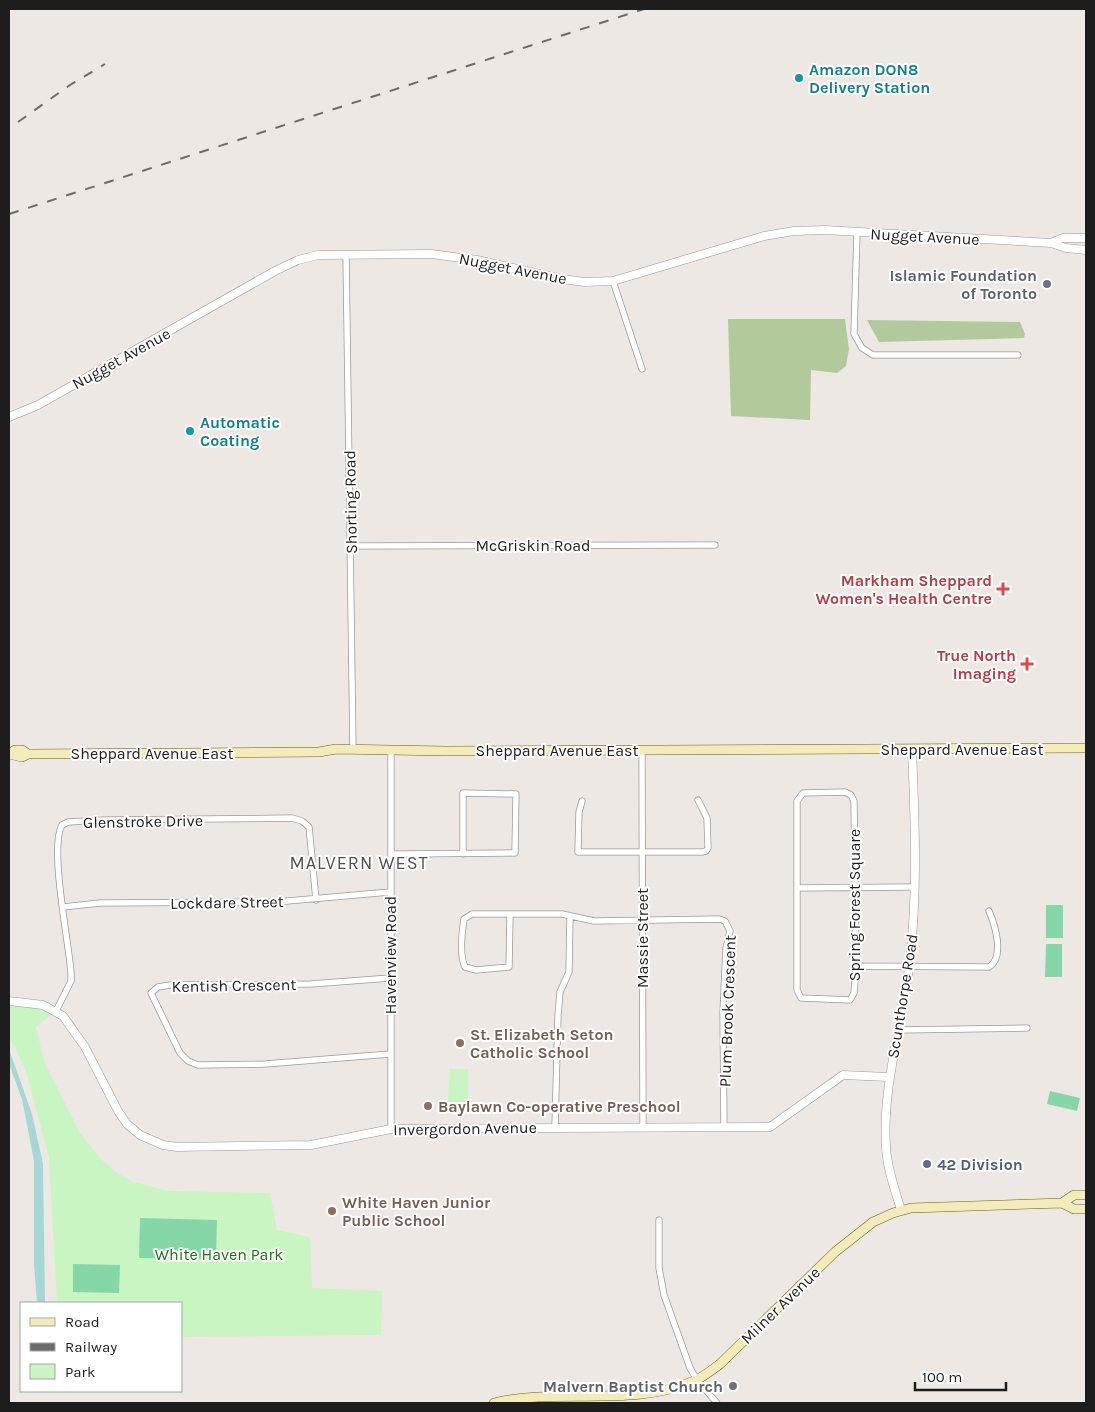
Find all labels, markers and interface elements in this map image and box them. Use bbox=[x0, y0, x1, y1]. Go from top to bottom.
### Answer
place label: Amazon DON8 Delivery Station bbox=[809, 60, 930, 97]
marker: Amazon DON8 Delivery Station bbox=[793, 72, 805, 84]
street label: Nugget Avenue bbox=[870, 224, 980, 249]
street label: Nugget Avenue bbox=[457, 249, 568, 288]
place label: Islamic Foundation of Toronto bbox=[889, 266, 1037, 303]
marker: Islamic Foundation of Toronto bbox=[1041, 278, 1053, 290]
street label: Nugget Avenue bbox=[69, 324, 174, 393]
place label: Automatic Coating bbox=[200, 413, 280, 450]
marker: Automatic Coating bbox=[184, 425, 196, 437]
street label: Shorting Road bbox=[340, 450, 361, 554]
street label: McGriskin Road bbox=[475, 536, 591, 555]
place label: Markham Sheppard Women's Health Centre bbox=[815, 571, 992, 608]
marker: Markham Sheppard Women's Health Centre bbox=[996, 582, 1010, 596]
place label: True North Imaging bbox=[937, 646, 1016, 683]
marker: True North Imaging bbox=[1020, 657, 1034, 671]
street label: Sheppard Avenue East bbox=[881, 740, 1043, 759]
street label: Sheppard Avenue East bbox=[476, 741, 638, 760]
street label: Sheppard Avenue East bbox=[71, 744, 233, 763]
street label: Glenstroke Drive bbox=[83, 811, 203, 832]
street label: Spring Forest Square bbox=[845, 829, 864, 981]
district label: MALVERN WEST bbox=[289, 852, 429, 874]
street label: Massie Street bbox=[633, 888, 652, 988]
street label: Lockdare Street bbox=[170, 892, 284, 913]
street label: Havenview Road bbox=[381, 896, 400, 1014]
street label: Scunthorpe Road bbox=[883, 933, 922, 1060]
street label: Plum Brook Crescent bbox=[715, 935, 740, 1087]
street label: Kentish Crescent bbox=[172, 975, 296, 996]
place label: St. Elizabeth Seton Catholic School bbox=[470, 1025, 613, 1062]
marker: St. Elizabeth Seton Catholic School bbox=[454, 1037, 466, 1049]
place label: Baylawn Co-operative Preschool bbox=[438, 1097, 681, 1116]
marker: Baylawn Co-operative Preschool bbox=[422, 1100, 434, 1112]
street label: Invergordon Avenue bbox=[393, 1118, 537, 1139]
place label: 42 Division bbox=[937, 1155, 1023, 1174]
marker: 42 Division bbox=[921, 1158, 933, 1170]
place label: White Haven Junior Public School bbox=[342, 1193, 491, 1230]
marker: White Haven Junior Public School bbox=[326, 1205, 338, 1217]
park label: White Haven Park bbox=[155, 1245, 283, 1264]
street label: Milner Avenue bbox=[737, 1263, 824, 1348]
legend bbox=[20, 1302, 182, 1392]
text: Road bbox=[65, 1313, 100, 1331]
text: Railway bbox=[65, 1338, 117, 1356]
scale bar bbox=[915, 1360, 1006, 1392]
text: Park bbox=[65, 1363, 95, 1381]
text: 100 m bbox=[922, 1368, 962, 1386]
place label: Malvern Baptist Church bbox=[543, 1377, 723, 1396]
marker: Malvern Baptist Church bbox=[727, 1380, 739, 1392]

